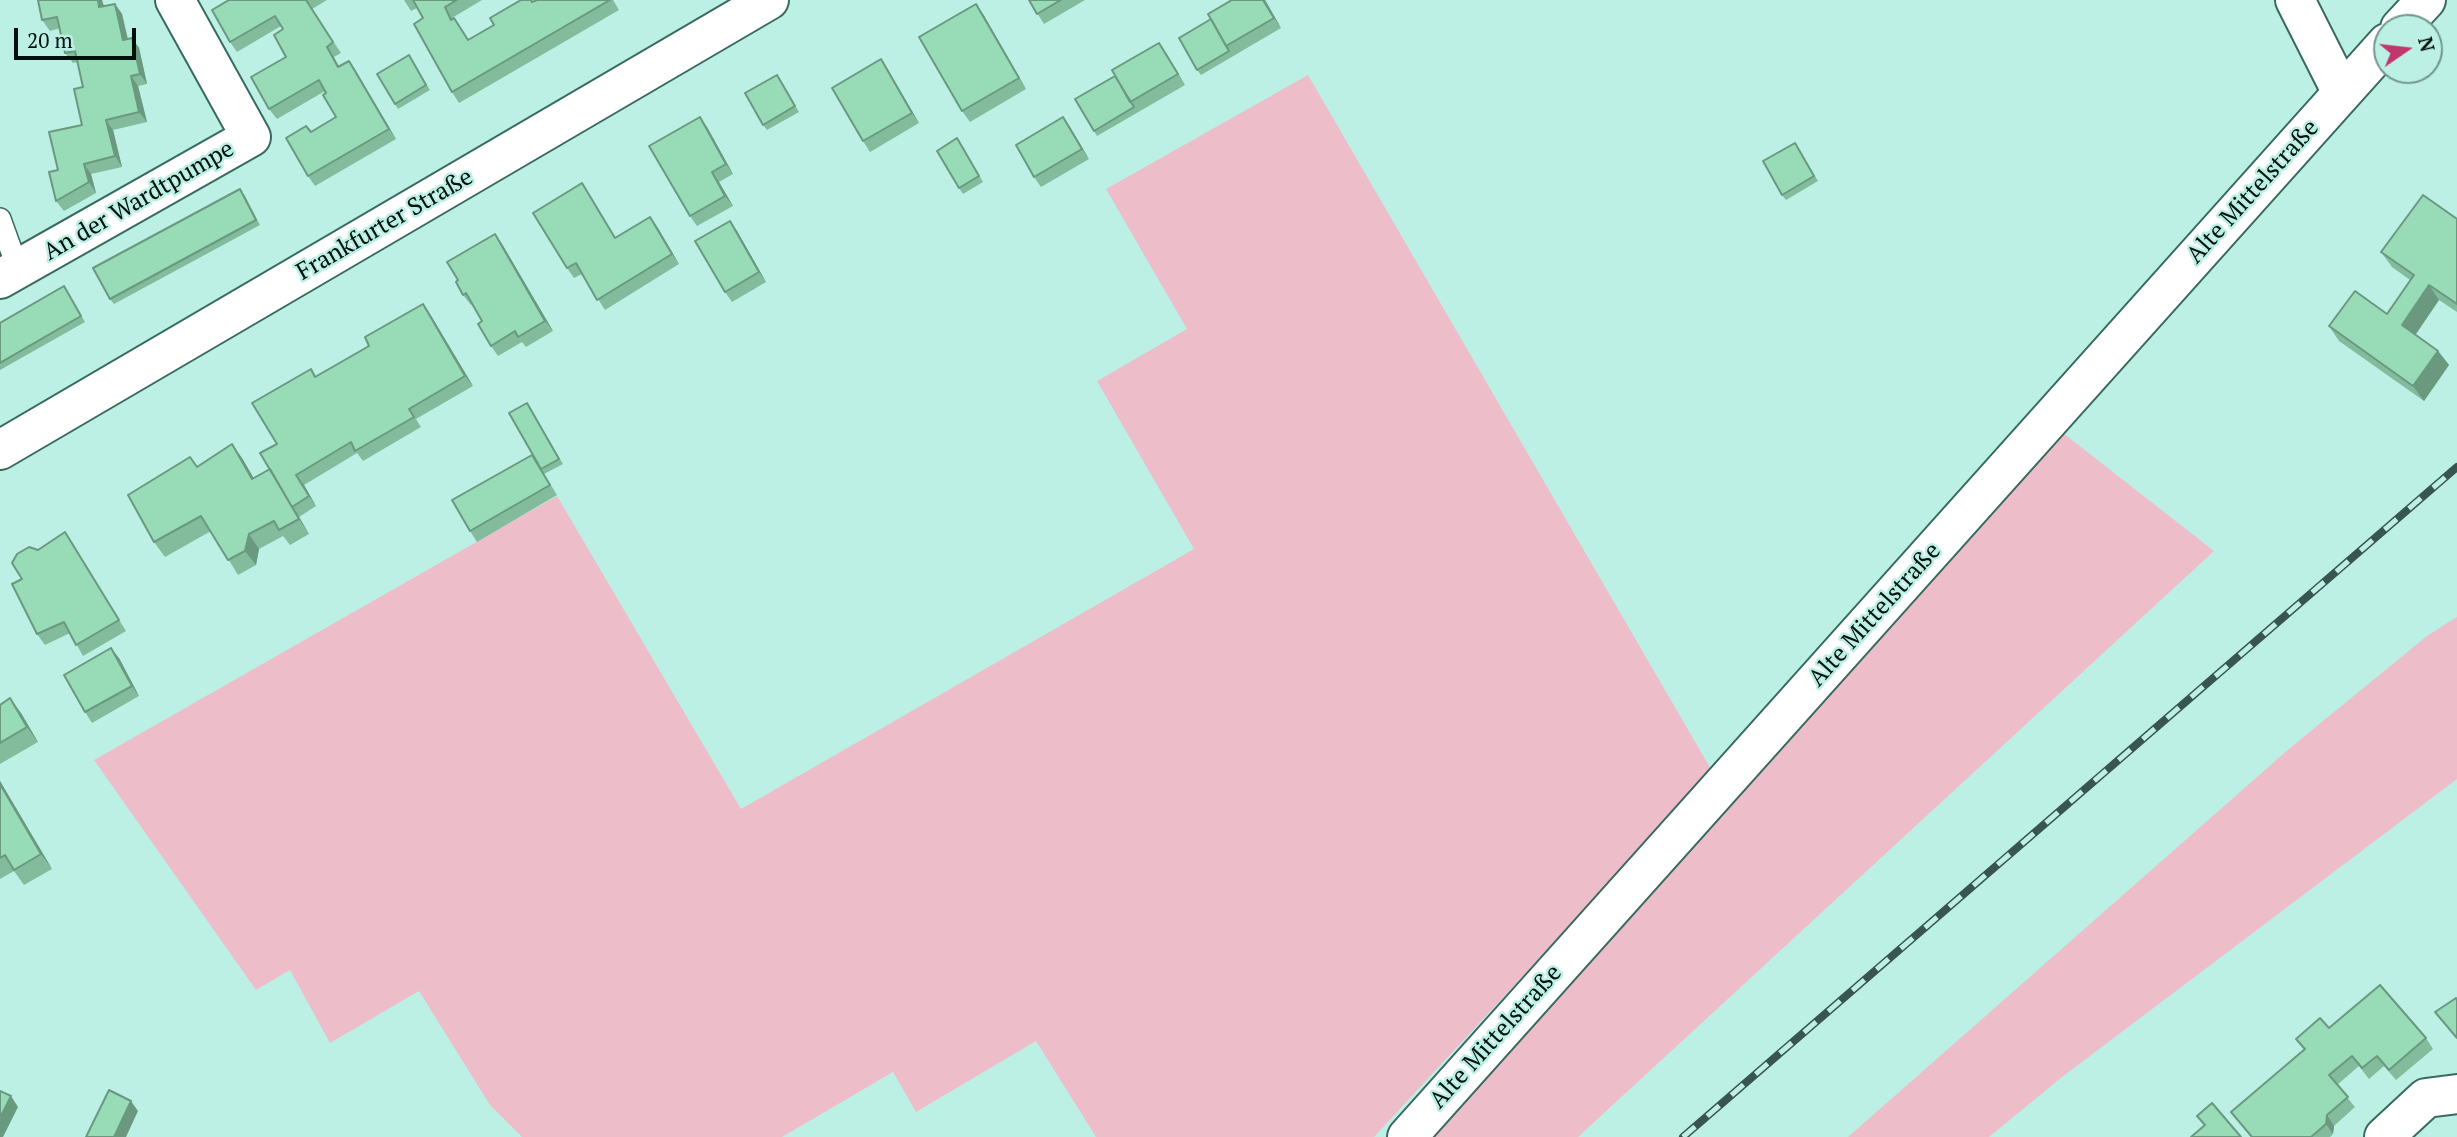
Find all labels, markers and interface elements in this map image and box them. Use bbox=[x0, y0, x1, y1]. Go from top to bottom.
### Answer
scale bar bbox=[18, 14, 140, 58]
north arrow bbox=[2373, 14, 2443, 84]
text: 20 m bbox=[27, 26, 73, 54]
text: N bbox=[2413, 34, 2441, 54]
street label: Alte Mittelstraße bbox=[2181, 114, 2325, 270]
street label: An der Wardtpumpe bbox=[39, 135, 239, 267]
street label: Frankfurter Straße bbox=[292, 163, 478, 287]
street label: Alte Mittelstraße bbox=[1803, 537, 1947, 693]
street label: Alte Mittelstraße bbox=[1424, 959, 1568, 1115]

